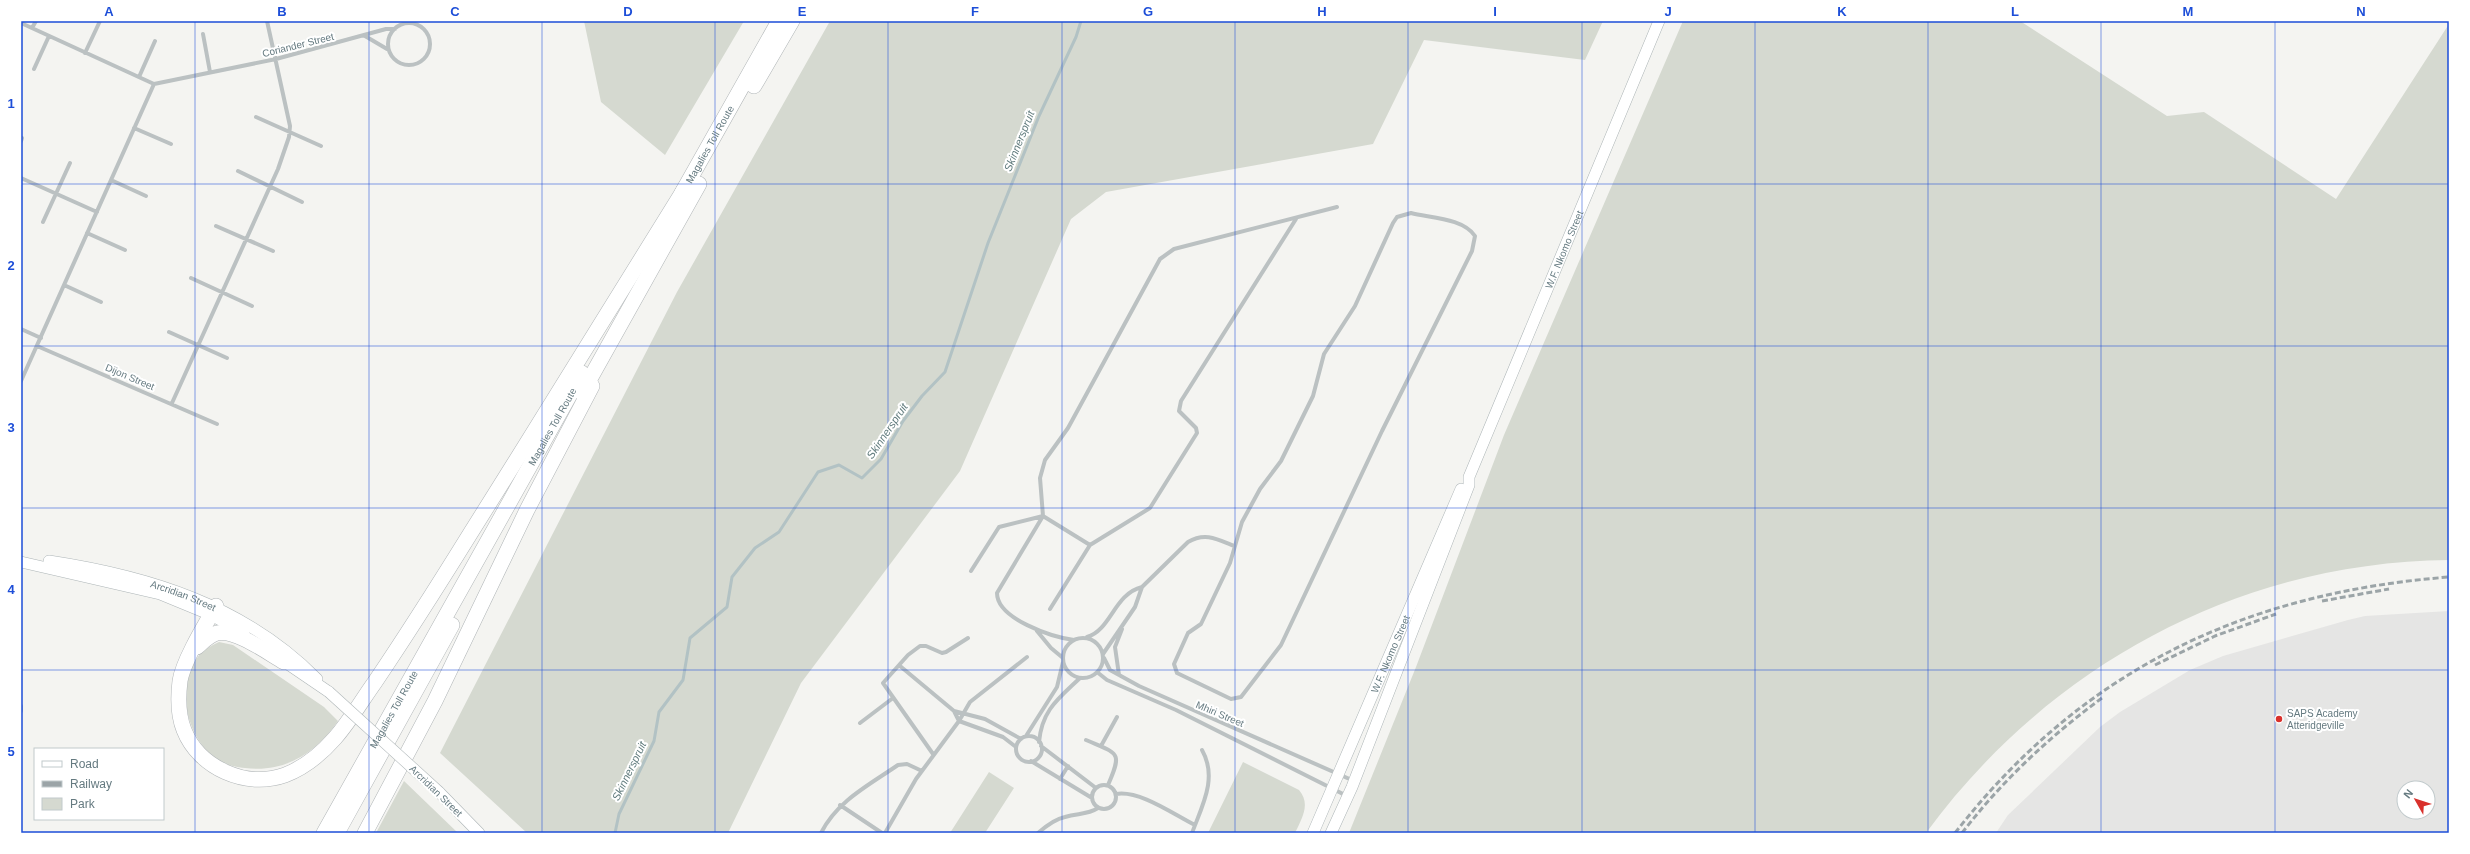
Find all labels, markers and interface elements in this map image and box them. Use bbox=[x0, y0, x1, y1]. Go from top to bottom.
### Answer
text: A bbox=[104, 4, 114, 19]
text: B bbox=[277, 4, 287, 19]
text: C bbox=[450, 4, 460, 19]
text: D bbox=[623, 4, 633, 19]
text: E bbox=[798, 4, 807, 19]
text: F bbox=[971, 4, 979, 19]
text: G bbox=[1143, 4, 1153, 19]
text: H bbox=[1317, 4, 1327, 19]
text: I bbox=[1493, 4, 1497, 19]
text: J bbox=[1664, 4, 1672, 19]
text: K bbox=[1837, 4, 1847, 19]
text: L bbox=[2011, 4, 2019, 19]
text: M bbox=[2183, 4, 2193, 19]
text: N bbox=[2356, 4, 2366, 19]
street label: Coriander Street bbox=[261, 31, 335, 59]
text: 1 bbox=[7, 96, 15, 111]
street label: Magalies Toll Route bbox=[683, 103, 736, 185]
water label: Skinnerspruit bbox=[1001, 108, 1037, 173]
street label: W.F. Nkomo Street bbox=[1543, 209, 1585, 290]
text: 2 bbox=[7, 258, 15, 273]
street label: Dijon Street bbox=[104, 362, 156, 392]
street label: Magalies Toll Route bbox=[526, 385, 578, 467]
water label: Skinnerspruit bbox=[864, 400, 910, 461]
text: 3 bbox=[7, 420, 15, 435]
street label: Arcridian Street bbox=[149, 578, 218, 613]
text: 4 bbox=[7, 582, 15, 597]
street label: W.F. Nkomo Street bbox=[1369, 613, 1412, 694]
street label: Magalies Toll Route bbox=[367, 668, 420, 750]
street label: Mhiri Street bbox=[1194, 699, 1246, 729]
place label: SAPS Academy Atteridgeville bbox=[2287, 708, 2358, 731]
marker: SAPS Academy Atteridgeville bbox=[2274, 714, 2284, 724]
water label: Skinnerspruit bbox=[610, 739, 649, 802]
text: 5 bbox=[7, 744, 15, 759]
legend bbox=[34, 748, 164, 820]
text: Road bbox=[70, 757, 99, 771]
street label: Arcridian Street bbox=[407, 763, 465, 819]
text: Railway bbox=[70, 777, 112, 791]
north arrow bbox=[2396, 780, 2436, 820]
text: N bbox=[2401, 787, 2415, 801]
text: Park bbox=[70, 797, 96, 811]

